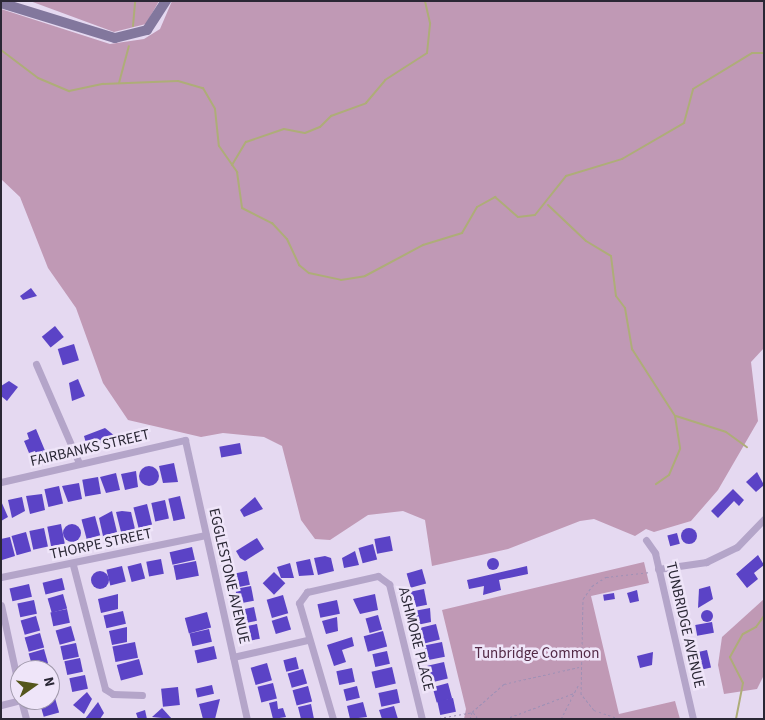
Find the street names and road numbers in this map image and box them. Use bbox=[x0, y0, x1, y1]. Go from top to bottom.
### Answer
street label: FAIRBANKS STREET bbox=[29, 426, 151, 470]
street label: EGGLESTONE AVENUE bbox=[205, 507, 253, 645]
street label: THORPE STREET bbox=[48, 524, 154, 564]
street label: TUNBRIDGE AVENUE bbox=[662, 560, 708, 690]
street label: ASHMORE PLACE bbox=[394, 585, 438, 693]

